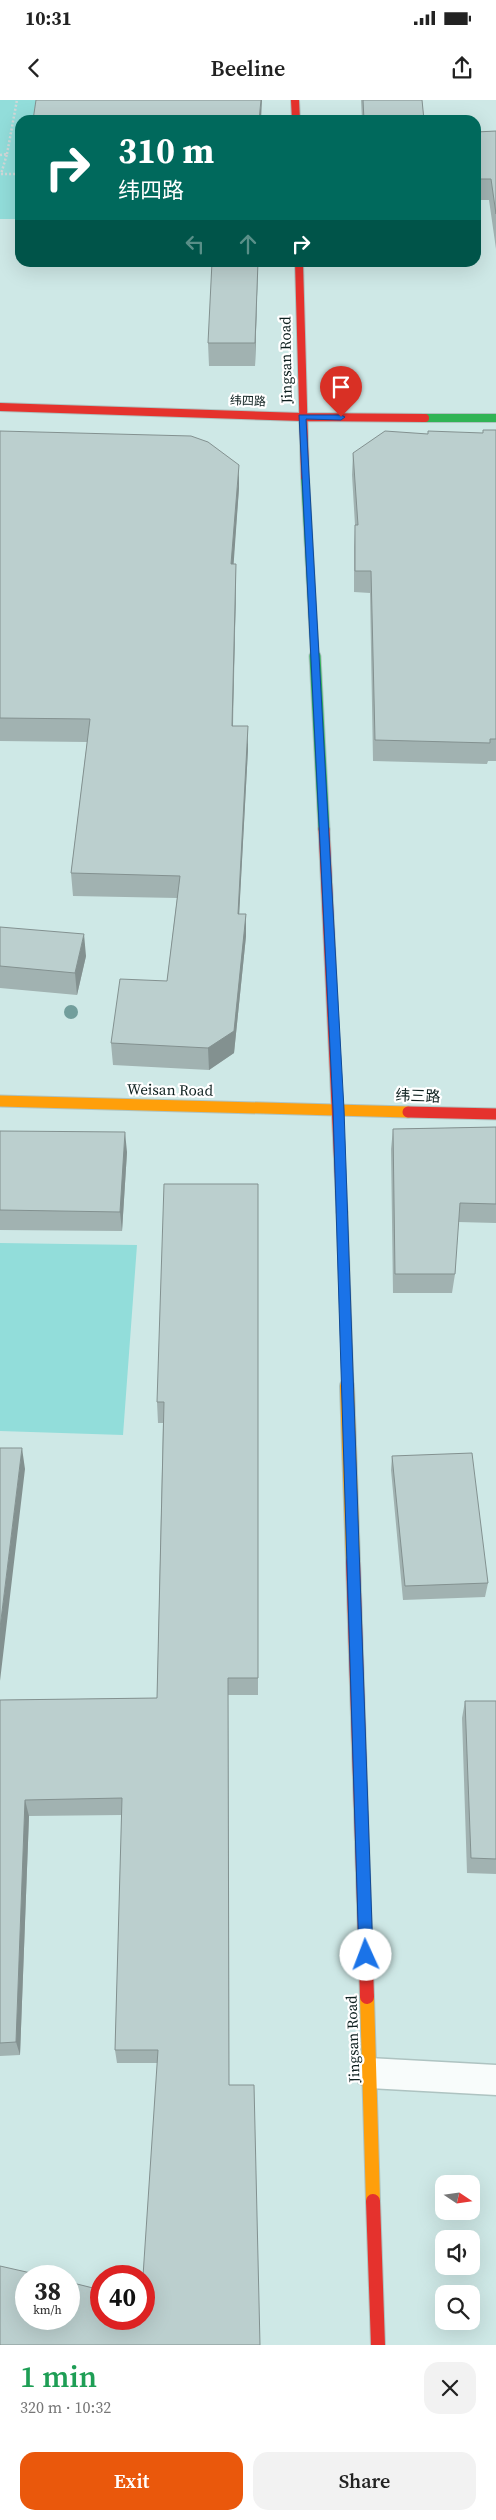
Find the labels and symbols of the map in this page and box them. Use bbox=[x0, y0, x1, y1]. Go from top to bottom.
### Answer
street label: Jingsan Road bbox=[274, 316, 297, 405]
pin bbox=[320, 366, 362, 417]
street label: 纬四路 bbox=[230, 392, 266, 410]
street label: Weisan Road bbox=[127, 1078, 214, 1101]
street label: 纬三路 bbox=[395, 1084, 441, 1107]
position arrow bbox=[339, 1928, 391, 1980]
street label: Jingsan Road bbox=[340, 1994, 365, 2084]
north arrow bbox=[435, 2175, 480, 2220]
speed limit sign: 40 bbox=[90, 2265, 155, 2330]

